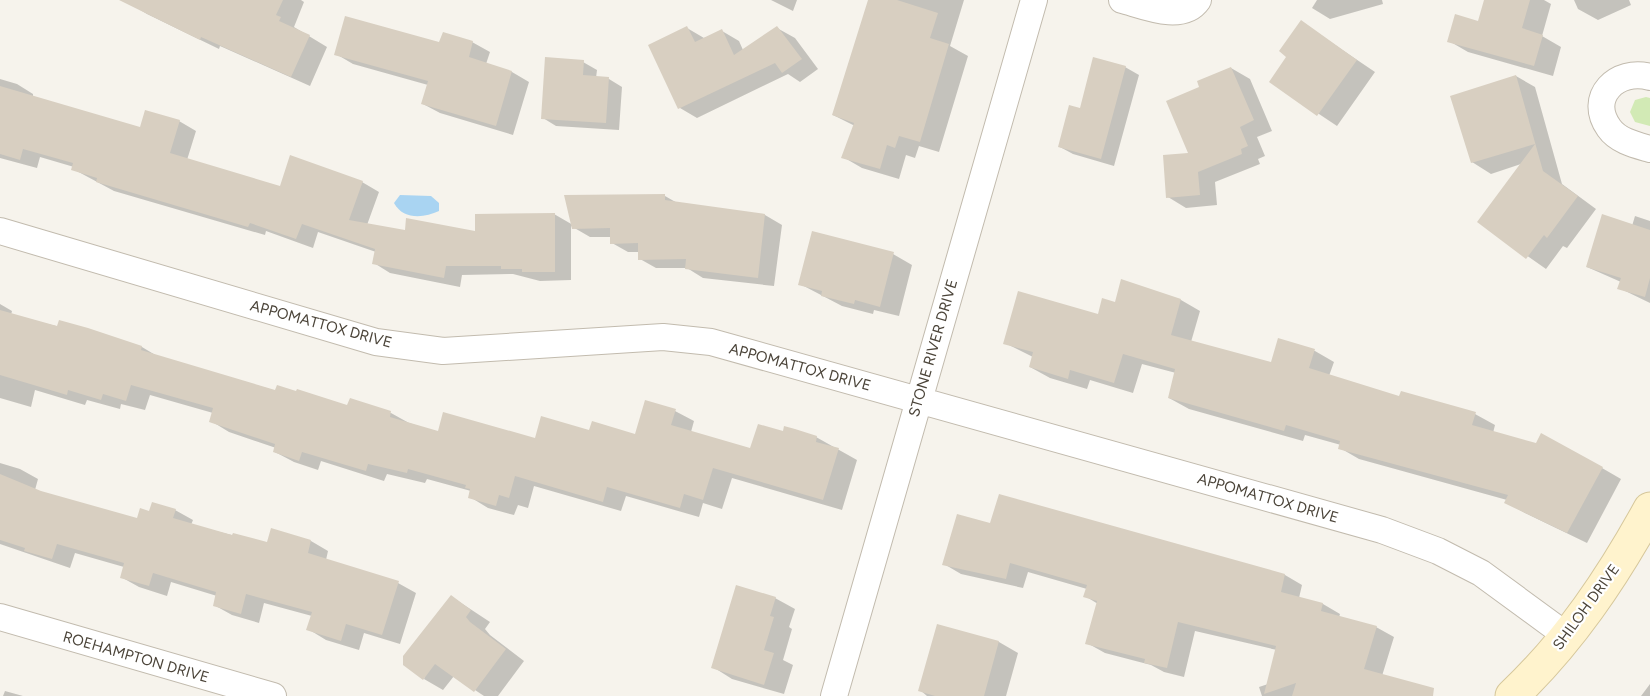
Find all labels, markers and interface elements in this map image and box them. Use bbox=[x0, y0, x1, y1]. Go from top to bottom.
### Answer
street label: STONE RIVER DRIVE bbox=[905, 277, 961, 419]
street label: APPOMATTOX DRIVE bbox=[248, 296, 394, 352]
street label: APPOMATTOX DRIVE bbox=[727, 339, 873, 395]
street label: APPOMATTOX DRIVE bbox=[1195, 469, 1341, 527]
street label: SHILOH DRIVE bbox=[1549, 561, 1623, 653]
street label: ROEHAMPTON DRIVE bbox=[61, 628, 211, 686]

